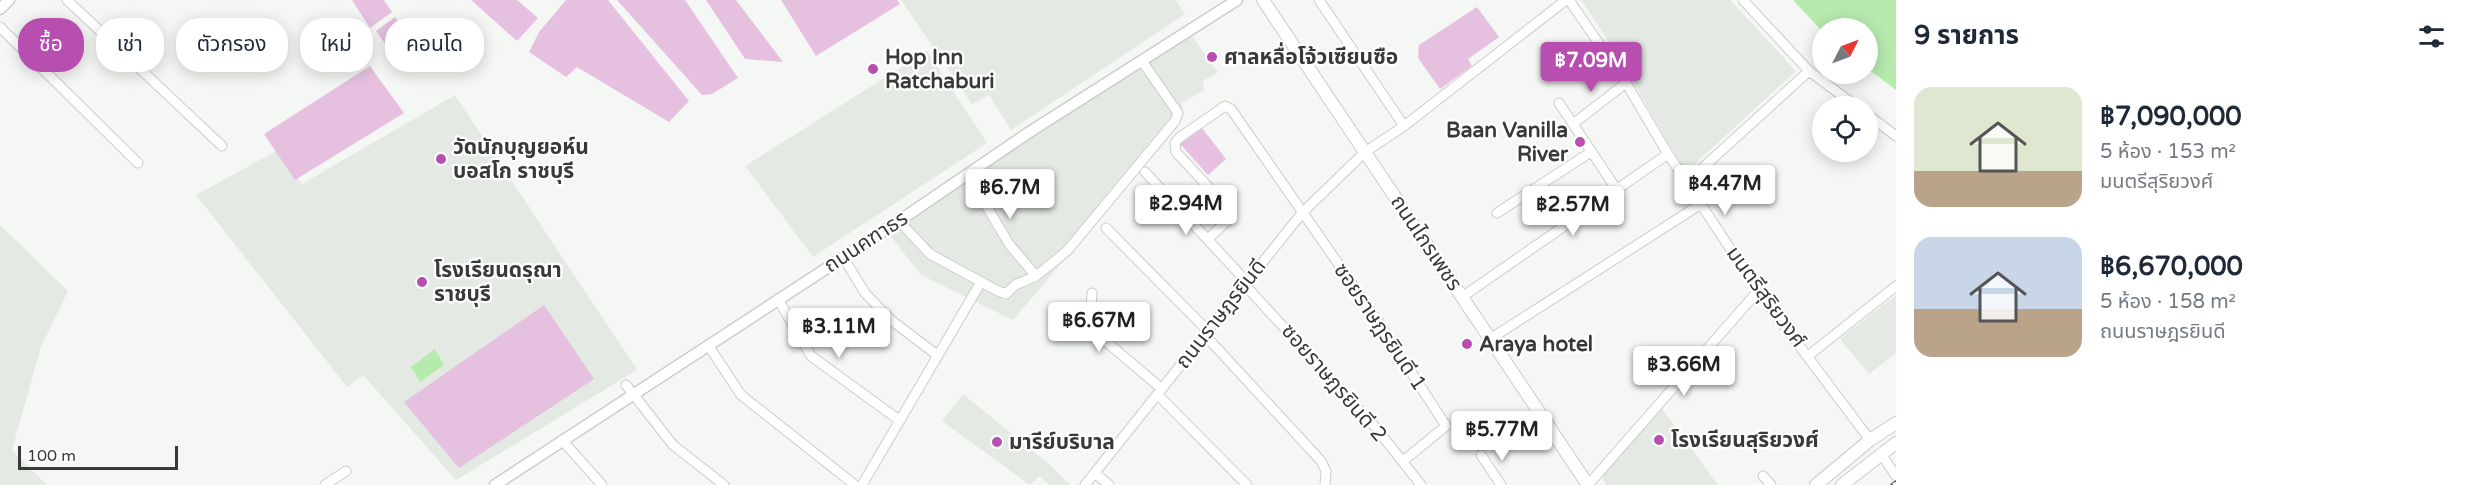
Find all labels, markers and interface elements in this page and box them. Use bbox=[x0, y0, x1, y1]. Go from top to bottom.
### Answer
chip: ซื้อ bbox=[18, 18, 84, 72]
chip: เช่า bbox=[96, 18, 164, 72]
chip: ตัวกรอง bbox=[176, 18, 288, 72]
chip: ใหม่ bbox=[300, 18, 373, 72]
chip: คอนโด bbox=[385, 18, 484, 72]
north arrow bbox=[1812, 18, 1878, 84]
map controls bbox=[1812, 18, 1878, 162]
text: 9 รายการ bbox=[1914, 20, 2019, 51]
icon: filters bbox=[2415, 20, 2448, 53]
place label: ศาลหลื่อโจ้วเซียนซือ bbox=[1224, 42, 1398, 70]
pin: ฿7.09M bbox=[1542, 42, 1640, 93]
place label: Hop Inn Ratchaburi bbox=[885, 45, 994, 94]
text: ฿7.09M bbox=[1555, 49, 1627, 73]
marker: ศาลหลื่อโจ้วเซียนซือ bbox=[1205, 50, 1219, 64]
marker: Hop Inn Ratchaburi bbox=[866, 62, 880, 76]
button: locate bbox=[1812, 96, 1878, 162]
text: ฿7,090,000 bbox=[2100, 101, 2242, 132]
icon: home bbox=[1962, 111, 2034, 183]
place label: Baan Vanilla River bbox=[1446, 118, 1569, 167]
place label: วัดนักบุญยอห์น บอสโก ราชบุรี bbox=[453, 135, 589, 184]
marker: Baan Vanilla River bbox=[1573, 135, 1587, 149]
text: 5 ห้อง · 153 m² bbox=[2100, 140, 2236, 164]
marker: วัดนักบุญยอห์น บอสโก ราชบุรี bbox=[434, 152, 448, 166]
pin: ฿4.47M bbox=[1676, 165, 1774, 216]
pin: ฿6.7M bbox=[968, 169, 1052, 220]
text: มนตรีสุริยวงศ์ bbox=[2100, 170, 2213, 194]
text: ฿4.47M bbox=[1688, 172, 1762, 196]
text: ฿6.7M bbox=[979, 176, 1041, 200]
pin: ฿2.94M bbox=[1137, 185, 1235, 236]
pin: ฿2.57M bbox=[1524, 186, 1622, 237]
street label: ถนนไกรเพชร bbox=[1385, 190, 1467, 296]
text: ฿2.94M bbox=[1149, 192, 1223, 216]
text: ฿2.57M bbox=[1536, 193, 1610, 217]
street label: ถนนคฑาธร bbox=[820, 206, 912, 278]
street label: มนตรีสุริยวงศ์ bbox=[1721, 242, 1811, 352]
text: ฿6,670,000 bbox=[2100, 251, 2243, 282]
street label: ถนนราษฎรยินดี bbox=[1171, 254, 1271, 374]
place label: โรงเรียนดรุณา ราชบุรี bbox=[434, 258, 562, 307]
street label: ซอยราษฎรยินดี 1 bbox=[1328, 259, 1432, 395]
icon: home bbox=[1962, 261, 2034, 333]
marker: โรงเรียนดรุณา ราชบุรี bbox=[415, 275, 429, 289]
text: 5 ห้อง · 158 m² bbox=[2100, 290, 2236, 314]
pin: ฿6.67M bbox=[1050, 302, 1148, 353]
pin: ฿3.11M bbox=[790, 308, 888, 359]
text: ฿6.67M bbox=[1062, 309, 1136, 333]
text: ฿3.11M bbox=[802, 315, 876, 339]
street label: ซอยราษฎรยินดี 2 bbox=[1276, 319, 1392, 447]
text: ถนนราษฎรยินดี bbox=[2100, 320, 2226, 344]
place label: Araya hotel bbox=[1479, 332, 1593, 357]
marker: Araya hotel bbox=[1460, 337, 1474, 351]
pin: ฿3.66M bbox=[1635, 346, 1733, 397]
text: ฿3.66M bbox=[1647, 353, 1721, 377]
pin: ฿5.77M bbox=[1453, 411, 1551, 462]
text: ฿5.77M bbox=[1465, 418, 1539, 442]
place label: โรงเรียนสุริยวงศ์ bbox=[1671, 428, 1819, 453]
place label: มารีย์บริบาล bbox=[1009, 430, 1115, 455]
marker: โรงเรียนสุริยวงศ์ bbox=[1652, 433, 1666, 447]
marker: มารีย์บริบาล bbox=[990, 435, 1004, 449]
scale bar bbox=[18, 443, 178, 470]
text: 100 m bbox=[27, 446, 76, 466]

